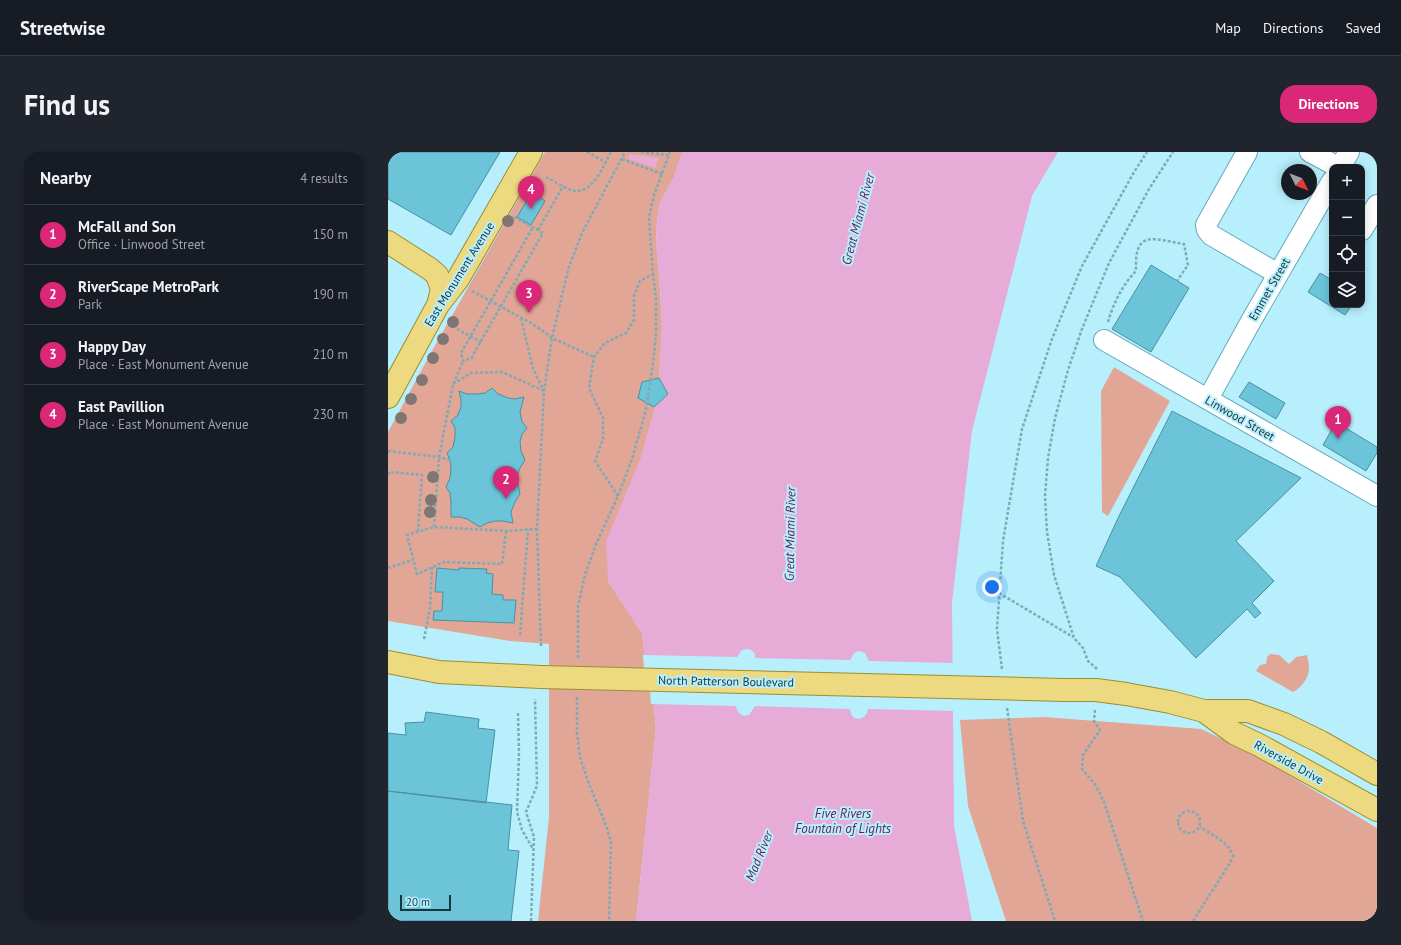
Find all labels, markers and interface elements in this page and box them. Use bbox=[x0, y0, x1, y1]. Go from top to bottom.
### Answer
text: Streetwise bbox=[20, 16, 105, 40]
text: Map bbox=[1215, 19, 1241, 37]
text: Directions bbox=[1263, 19, 1323, 37]
text: Saved bbox=[1345, 19, 1381, 37]
button: Directions bbox=[1280, 85, 1377, 123]
text: Find us bbox=[24, 86, 110, 123]
north arrow bbox=[1281, 164, 1317, 200]
map controls bbox=[1329, 164, 1365, 308]
button: + bbox=[1329, 164, 1365, 200]
text: Nearby bbox=[40, 167, 91, 189]
text: 4 results bbox=[300, 170, 348, 187]
water label: Great Miami River bbox=[838, 171, 879, 267]
pin: 4 bbox=[518, 176, 544, 209]
button: − bbox=[1329, 200, 1365, 236]
text: McFall and Son bbox=[78, 217, 176, 236]
street label: East Monument Avenue bbox=[421, 219, 497, 329]
text: 1 bbox=[49, 226, 57, 243]
text: 150 m bbox=[313, 226, 348, 243]
text: Office · Linwood Street bbox=[78, 236, 205, 253]
button: locate bbox=[1329, 236, 1365, 272]
street label: Emmet Street bbox=[1245, 255, 1293, 323]
button: layers bbox=[1329, 272, 1365, 308]
text: RiverScape MetroPark bbox=[78, 277, 219, 296]
pin: 3 bbox=[516, 280, 542, 313]
text: 2 bbox=[49, 286, 57, 303]
text: 190 m bbox=[313, 286, 348, 303]
text: Park bbox=[78, 296, 102, 313]
text: Happy Day bbox=[78, 337, 146, 356]
text: 3 bbox=[49, 346, 57, 363]
text: 210 m bbox=[313, 346, 348, 363]
text: Place · East Monument Avenue bbox=[78, 356, 249, 373]
street label: Linwood Street bbox=[1203, 392, 1277, 444]
text: East Pavillion bbox=[78, 397, 165, 416]
text: 4 bbox=[49, 406, 57, 423]
text: 230 m bbox=[313, 406, 348, 423]
pin: 1 bbox=[1325, 406, 1351, 439]
text: Place · East Monument Avenue bbox=[78, 416, 249, 433]
pin: 2 bbox=[493, 466, 519, 499]
water label: Great Miami River bbox=[781, 486, 799, 581]
your location bbox=[982, 577, 1002, 597]
street label: North Patterson Boulevard bbox=[658, 672, 794, 690]
street label: Riverside Drive bbox=[1252, 737, 1326, 787]
water label: Five Rivers Fountain of Lights bbox=[795, 805, 892, 837]
water label: Mad River bbox=[741, 828, 777, 884]
scale bar bbox=[400, 893, 451, 912]
text: 20 m bbox=[406, 895, 430, 909]

